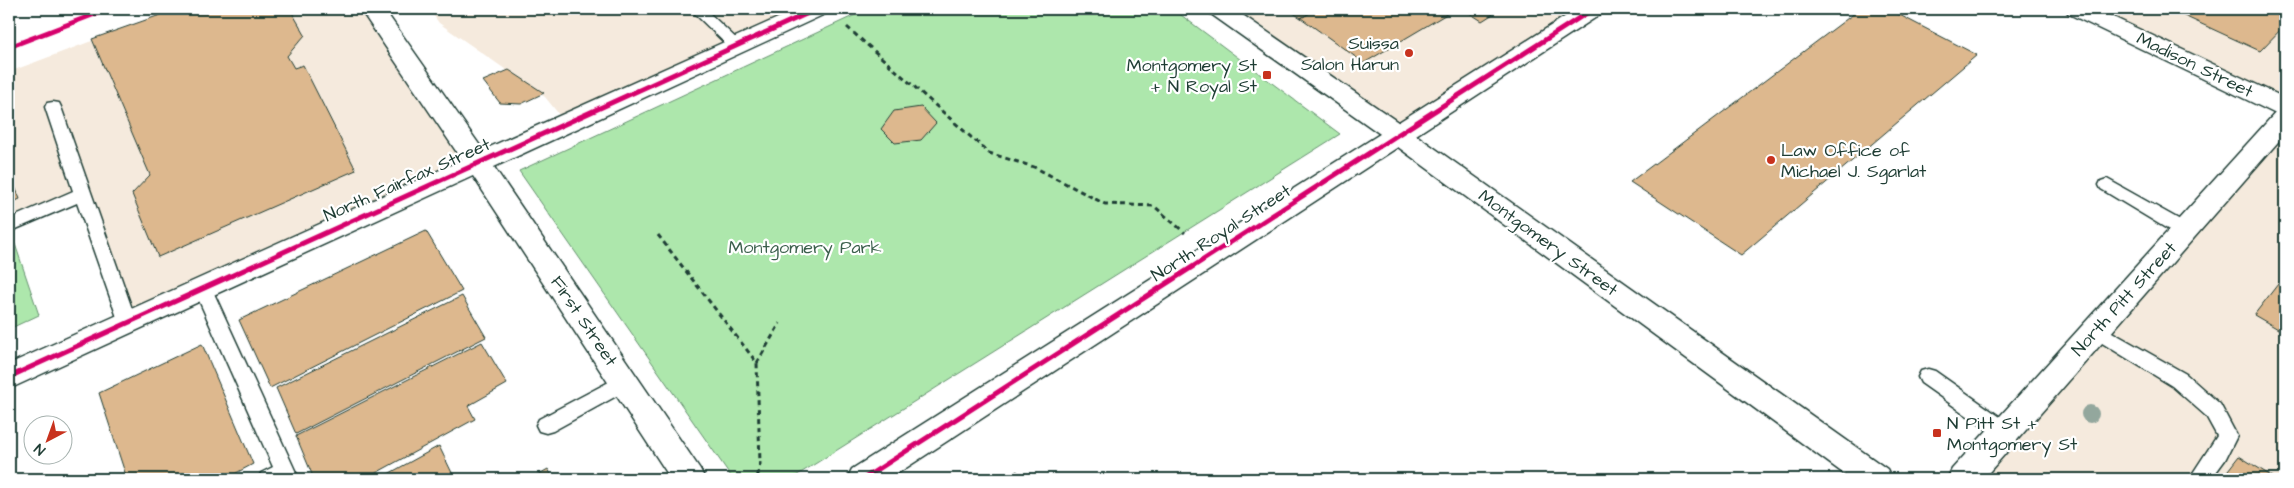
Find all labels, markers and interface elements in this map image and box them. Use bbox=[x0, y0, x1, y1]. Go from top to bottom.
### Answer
street label: Madison Street bbox=[2132, 26, 2258, 104]
place label: Suissa Salon Harun bbox=[1301, 31, 1399, 77]
marker: Suissa Salon Harun bbox=[1403, 47, 1415, 59]
place label: Montgomery St + N Royal St bbox=[1127, 53, 1258, 100]
marker: Montgomery St + N Royal St bbox=[1261, 69, 1273, 81]
street label: North Fairfax Street bbox=[320, 132, 495, 228]
place label: Law Office of Michael J. Sgarlat bbox=[1781, 138, 1927, 185]
marker: Law Office of Michael J. Sgarlat bbox=[1765, 154, 1777, 166]
street label: North Royal Street bbox=[1146, 178, 1297, 289]
street label: Montgomery Street bbox=[1473, 184, 1623, 303]
park label: Montgomery Park bbox=[728, 235, 882, 261]
street label: North Pitt Street bbox=[2066, 236, 2183, 362]
street label: First Street bbox=[545, 271, 624, 372]
place label: N Pitt St + Montgomery St bbox=[1947, 411, 2078, 458]
north arrow bbox=[22, 416, 72, 466]
marker: N Pitt St + Montgomery St bbox=[1931, 427, 1943, 439]
text: N bbox=[30, 438, 50, 459]

